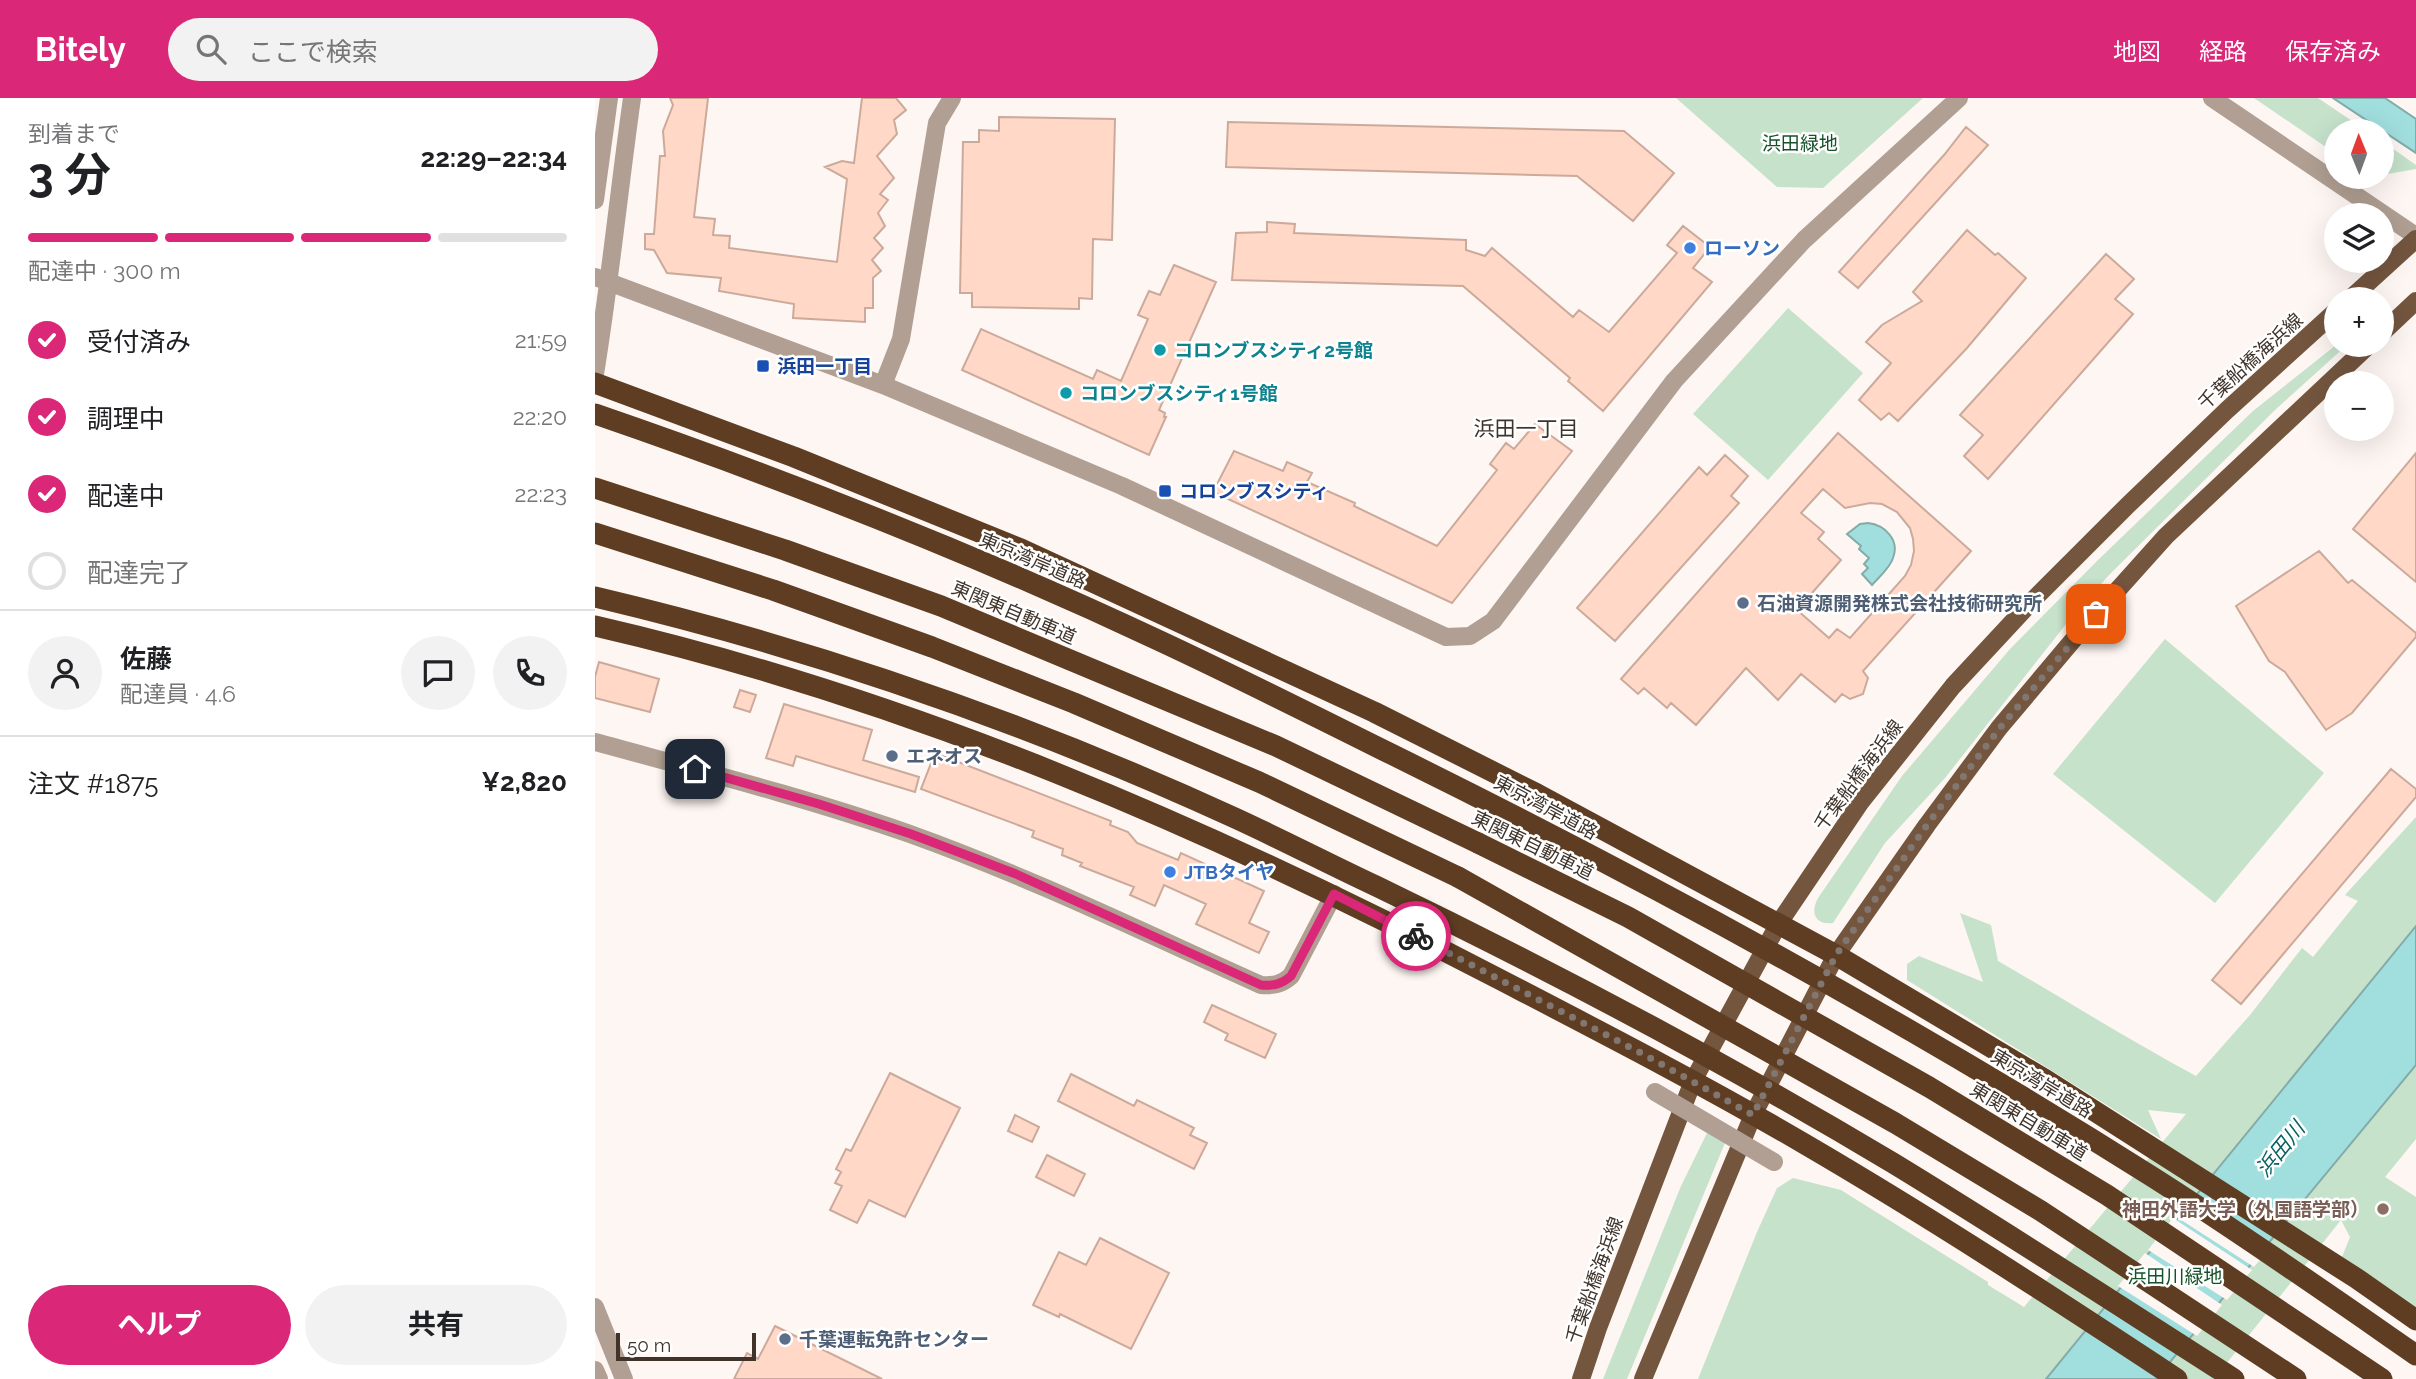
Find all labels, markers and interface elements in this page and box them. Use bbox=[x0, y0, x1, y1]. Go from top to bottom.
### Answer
search box bbox=[168, 18, 658, 81]
text: Bitely bbox=[35, 30, 126, 69]
icon: search bbox=[192, 30, 230, 68]
text: ここで検索 bbox=[248, 37, 378, 67]
text: 地図 bbox=[2113, 37, 2161, 66]
text: 経路 bbox=[2199, 37, 2247, 66]
text: 保存済み bbox=[2285, 37, 2381, 66]
north arrow bbox=[2324, 119, 2394, 189]
map controls bbox=[2324, 119, 2394, 441]
text: 到着まで bbox=[28, 120, 120, 147]
park label: 浜田緑地 bbox=[1762, 132, 1838, 154]
text: 22:29–22:34 bbox=[420, 143, 567, 173]
text: 3 分 bbox=[28, 148, 111, 202]
button: layers bbox=[2324, 203, 2394, 273]
place label: ローソン bbox=[1704, 237, 1780, 259]
marker: ローソン bbox=[1682, 240, 1698, 256]
text: 配達中 · 300 m bbox=[28, 257, 181, 284]
button: + bbox=[2324, 287, 2394, 357]
street label: 千葉船橋海浜線 bbox=[2193, 308, 2307, 414]
icon: check bbox=[28, 321, 66, 359]
text: 21:59 bbox=[515, 326, 567, 353]
text: 受付済み bbox=[87, 327, 191, 357]
place label: コロンブスシティ2号館 bbox=[1174, 339, 1373, 361]
marker: コロンブスシティ2号館 bbox=[1152, 342, 1168, 358]
place label: 浜田一丁目 bbox=[777, 355, 872, 377]
marker: 浜田一丁目 bbox=[755, 358, 771, 374]
button: − bbox=[2324, 371, 2394, 441]
place label: コロンブスシティ1号館 bbox=[1080, 382, 1278, 404]
marker: コロンブスシティ1号館 bbox=[1058, 385, 1074, 401]
icon: check bbox=[28, 398, 66, 436]
text: 22:20 bbox=[513, 403, 567, 430]
text: 調理中 bbox=[87, 404, 165, 434]
district label: 浜田一丁目 bbox=[1474, 416, 1579, 441]
icon: check bbox=[28, 475, 66, 513]
text: 22:23 bbox=[514, 480, 567, 507]
place label: コロンブスシティ bbox=[1179, 480, 1329, 502]
text: 配達中 bbox=[87, 481, 165, 511]
marker: コロンブスシティ bbox=[1157, 483, 1173, 499]
street label: 東京湾岸道路 bbox=[976, 528, 1090, 592]
text: 配達完了 bbox=[87, 558, 191, 588]
street label: 東関東自動車道 bbox=[948, 576, 1080, 648]
pin bbox=[2066, 584, 2126, 644]
place label: 石油資源開発株式会社技術研究所 bbox=[1757, 592, 2042, 614]
marker: 石油資源開発株式会社技術研究所 bbox=[1735, 595, 1751, 611]
icon: bag bbox=[2077, 595, 2115, 633]
button: person bbox=[28, 636, 102, 710]
button: chat bbox=[401, 636, 475, 710]
button: phone bbox=[493, 636, 567, 710]
text: 佐藤 bbox=[120, 644, 172, 674]
text: 配達員 · 4.6 bbox=[120, 680, 236, 707]
street label: 千葉船橋海浜線 bbox=[1809, 715, 1907, 835]
pin bbox=[665, 739, 725, 799]
place label: エネオス bbox=[906, 745, 982, 767]
marker: エネオス bbox=[884, 748, 900, 764]
icon: home bbox=[676, 750, 714, 788]
text: ¥2,820 bbox=[481, 767, 567, 797]
text: 注文 #1875 bbox=[28, 769, 159, 799]
street label: 東京湾岸道路 bbox=[1491, 771, 1601, 843]
street label: 東関東自動車道 bbox=[1468, 806, 1598, 884]
place label: JTBタイヤ bbox=[1184, 861, 1274, 883]
marker: JTBタイヤ bbox=[1162, 864, 1178, 880]
courier bbox=[1381, 901, 1451, 971]
icon: bike bbox=[1397, 917, 1435, 955]
street label: 東京湾岸道路 bbox=[1987, 1044, 2097, 1122]
street label: 東関東自動車道 bbox=[1966, 1077, 2092, 1165]
water label: 浜田川 bbox=[2250, 1115, 2311, 1181]
place label: 神田外語大学（外国語学部） bbox=[2122, 1198, 2369, 1220]
marker: 神田外語大学（外国語学部） bbox=[2375, 1201, 2391, 1217]
street label: 千葉船橋海浜線 bbox=[1561, 1214, 1627, 1346]
park label: 浜田川緑地 bbox=[2127, 1265, 2223, 1287]
button: ヘルプ bbox=[28, 1285, 291, 1365]
button: 共有 bbox=[305, 1285, 567, 1365]
place label: 千葉運転免許センター bbox=[799, 1328, 989, 1350]
scale bar bbox=[616, 1330, 756, 1362]
marker: 千葉運転免許センター bbox=[777, 1331, 793, 1347]
text: 50 m bbox=[627, 1334, 671, 1356]

